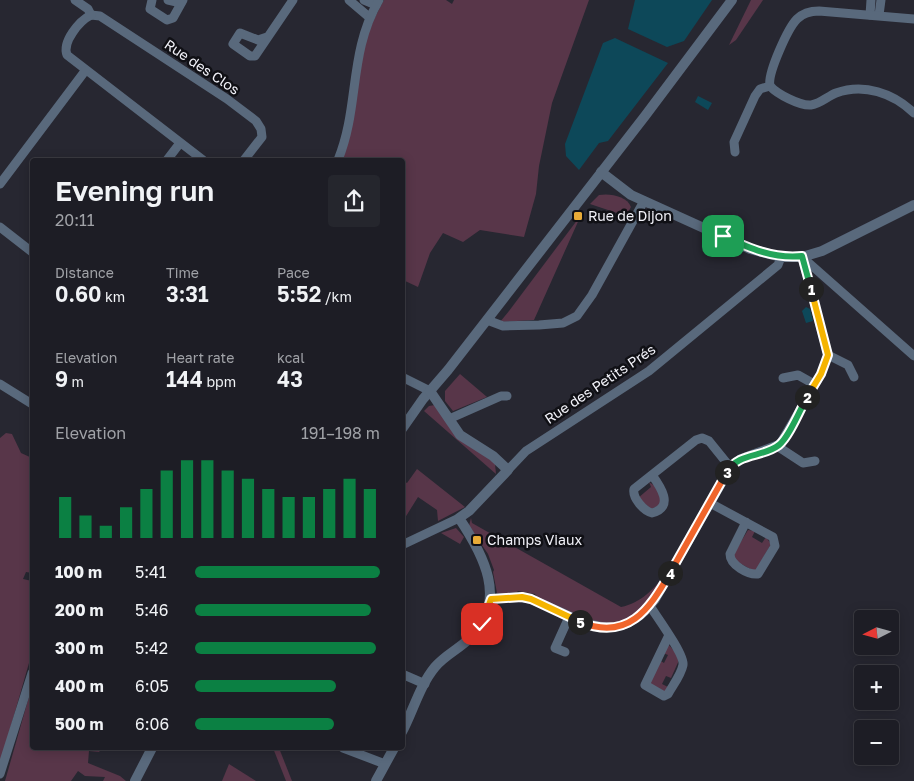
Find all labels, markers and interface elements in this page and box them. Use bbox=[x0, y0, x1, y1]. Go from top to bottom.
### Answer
street label: Rue des Clos bbox=[162, 35, 243, 98]
text: Evening run bbox=[55, 174, 214, 207]
button: share bbox=[328, 175, 380, 227]
place label: Rue de Dijon bbox=[588, 207, 672, 224]
text: 20:11 bbox=[55, 210, 95, 230]
marker: Rue de Dijon bbox=[572, 210, 584, 222]
pin bbox=[702, 215, 744, 257]
icon: arrive bbox=[709, 222, 737, 250]
text: Distance bbox=[55, 264, 114, 281]
text: Time bbox=[166, 264, 199, 281]
text: Pace bbox=[277, 264, 310, 281]
pin: 1 bbox=[798, 276, 824, 302]
text: 0.60 bbox=[55, 281, 101, 307]
text: 3:31 bbox=[166, 281, 208, 307]
text: 5:52 bbox=[277, 281, 321, 307]
text: 1 bbox=[808, 281, 815, 298]
text: km bbox=[101, 288, 125, 305]
text: /km bbox=[321, 288, 352, 305]
street label: Rue des Petits Prés bbox=[541, 340, 658, 427]
text: Elevation bbox=[55, 349, 117, 366]
text: Heart rate bbox=[166, 349, 234, 366]
text: kcal bbox=[277, 349, 305, 366]
text: 9 bbox=[55, 366, 68, 392]
text: 144 bbox=[166, 366, 203, 392]
text: 43 bbox=[277, 366, 303, 392]
text: m bbox=[68, 373, 84, 390]
text: bpm bbox=[203, 373, 236, 390]
pin: 2 bbox=[794, 384, 820, 410]
text: 2 bbox=[803, 389, 812, 406]
text: Elevation bbox=[55, 423, 126, 443]
text: 191–198 m bbox=[301, 423, 380, 443]
pin: 3 bbox=[714, 460, 740, 484]
text: 3 bbox=[723, 464, 732, 481]
place label: Champs Viaux bbox=[487, 531, 582, 548]
marker: Champs Viaux bbox=[471, 534, 483, 546]
pin: 4 bbox=[658, 560, 682, 586]
text: 100 m bbox=[55, 562, 102, 582]
text: 5:41 bbox=[135, 562, 167, 582]
text: 4 bbox=[666, 565, 675, 582]
text: 200 m bbox=[55, 600, 104, 620]
text: 5:46 bbox=[135, 600, 169, 620]
pin bbox=[461, 603, 503, 645]
icon: check bbox=[468, 610, 496, 638]
pin: 5 bbox=[568, 610, 592, 634]
north arrow bbox=[854, 610, 899, 655]
map controls bbox=[854, 610, 899, 765]
text: 5 bbox=[576, 614, 585, 631]
text: 300 m bbox=[55, 638, 104, 658]
text: 5:42 bbox=[135, 638, 168, 658]
button: + bbox=[854, 665, 899, 710]
text: 400 m bbox=[55, 676, 104, 696]
text: 6:05 bbox=[135, 676, 169, 696]
text: 500 m bbox=[55, 714, 104, 734]
text: 6:06 bbox=[135, 714, 169, 734]
button: − bbox=[854, 720, 899, 765]

